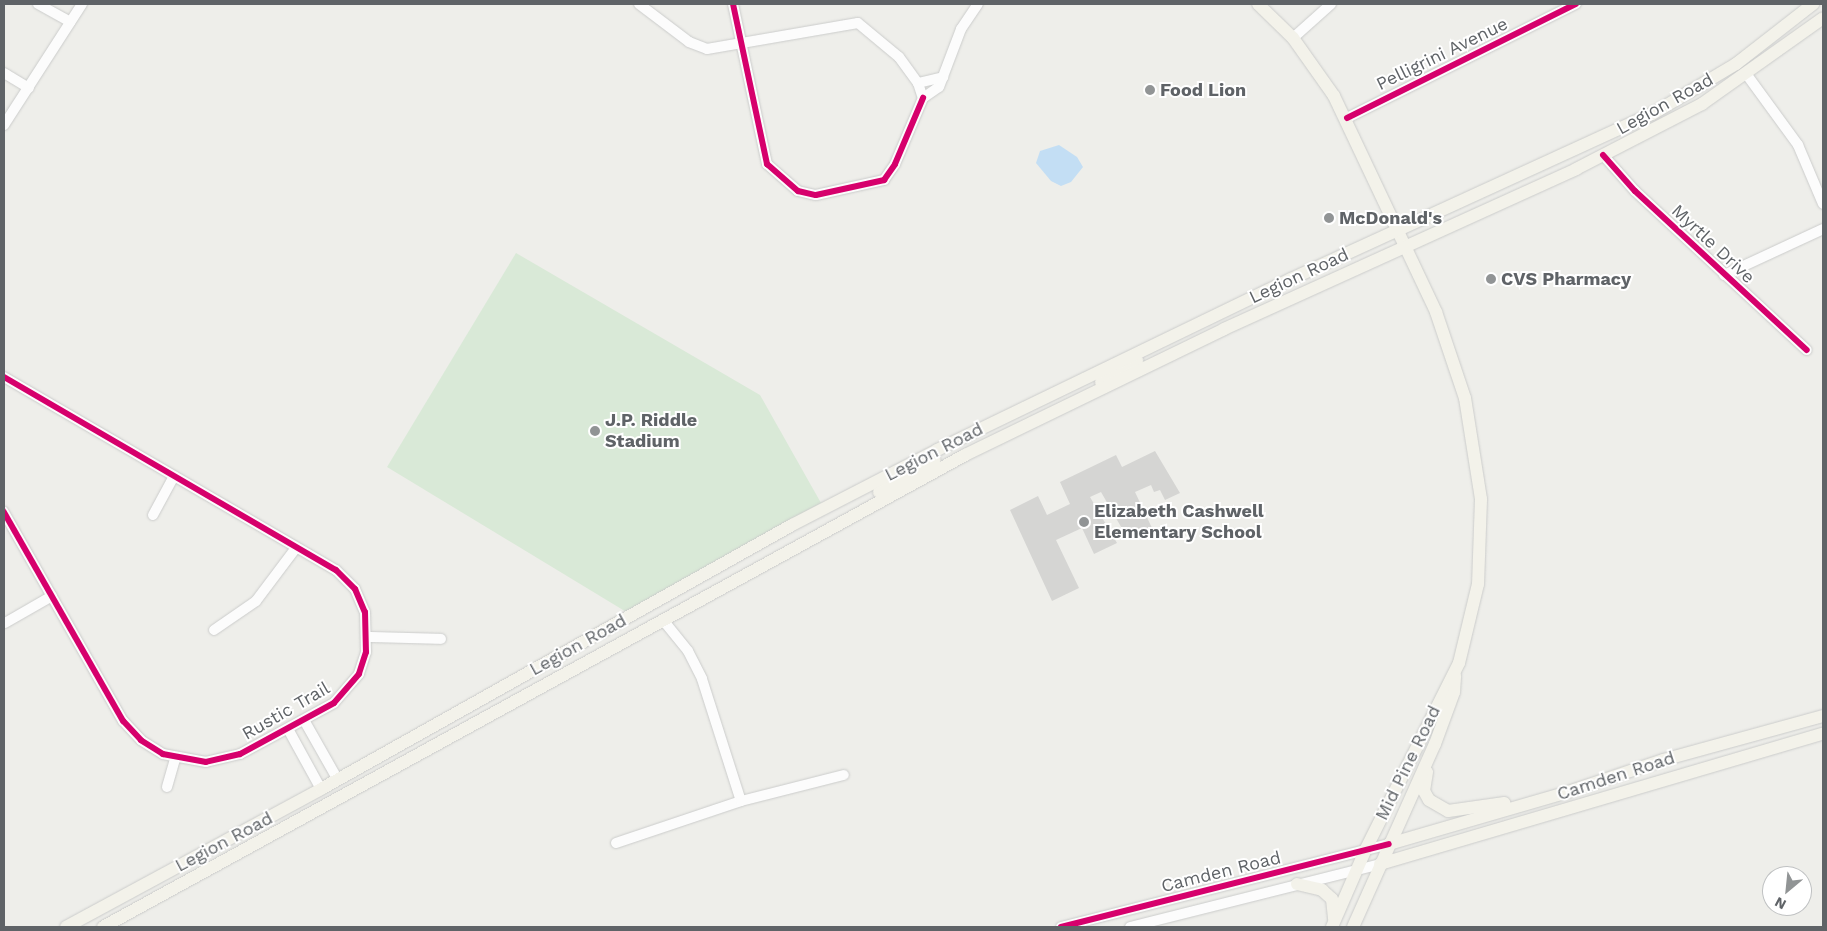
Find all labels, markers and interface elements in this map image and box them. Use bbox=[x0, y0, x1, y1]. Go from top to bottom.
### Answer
street label: Pelligrini Avenue bbox=[1372, 13, 1512, 95]
street label: Legion Road bbox=[1613, 69, 1717, 139]
place label: Food Lion bbox=[1160, 79, 1246, 101]
marker: Food Lion bbox=[1144, 84, 1156, 96]
street label: Myrtle Drive bbox=[1667, 200, 1759, 288]
place label: McDonald's bbox=[1339, 207, 1442, 229]
marker: McDonald's bbox=[1323, 212, 1335, 224]
street label: Legion Road bbox=[1246, 244, 1352, 308]
place label: CVS Pharmacy bbox=[1501, 268, 1631, 290]
marker: CVS Pharmacy bbox=[1485, 273, 1497, 285]
place label: J.P. Riddle Stadium bbox=[605, 410, 697, 452]
street label: Legion Road bbox=[881, 418, 987, 486]
marker: J.P. Riddle Stadium bbox=[589, 425, 601, 437]
place label: Elizabeth Cashwell Elementary School bbox=[1094, 501, 1264, 544]
marker: Elizabeth Cashwell Elementary School bbox=[1078, 516, 1090, 528]
street label: Legion Road bbox=[526, 610, 630, 680]
street label: Rustic Trail bbox=[238, 677, 334, 745]
street label: Mid Pine Road bbox=[1371, 702, 1445, 824]
street label: Camden Road bbox=[1554, 747, 1678, 805]
street label: Legion Road bbox=[172, 807, 276, 877]
street label: Camden Road bbox=[1159, 847, 1283, 897]
north arrow bbox=[1762, 866, 1812, 916]
text: N bbox=[1772, 894, 1789, 913]

